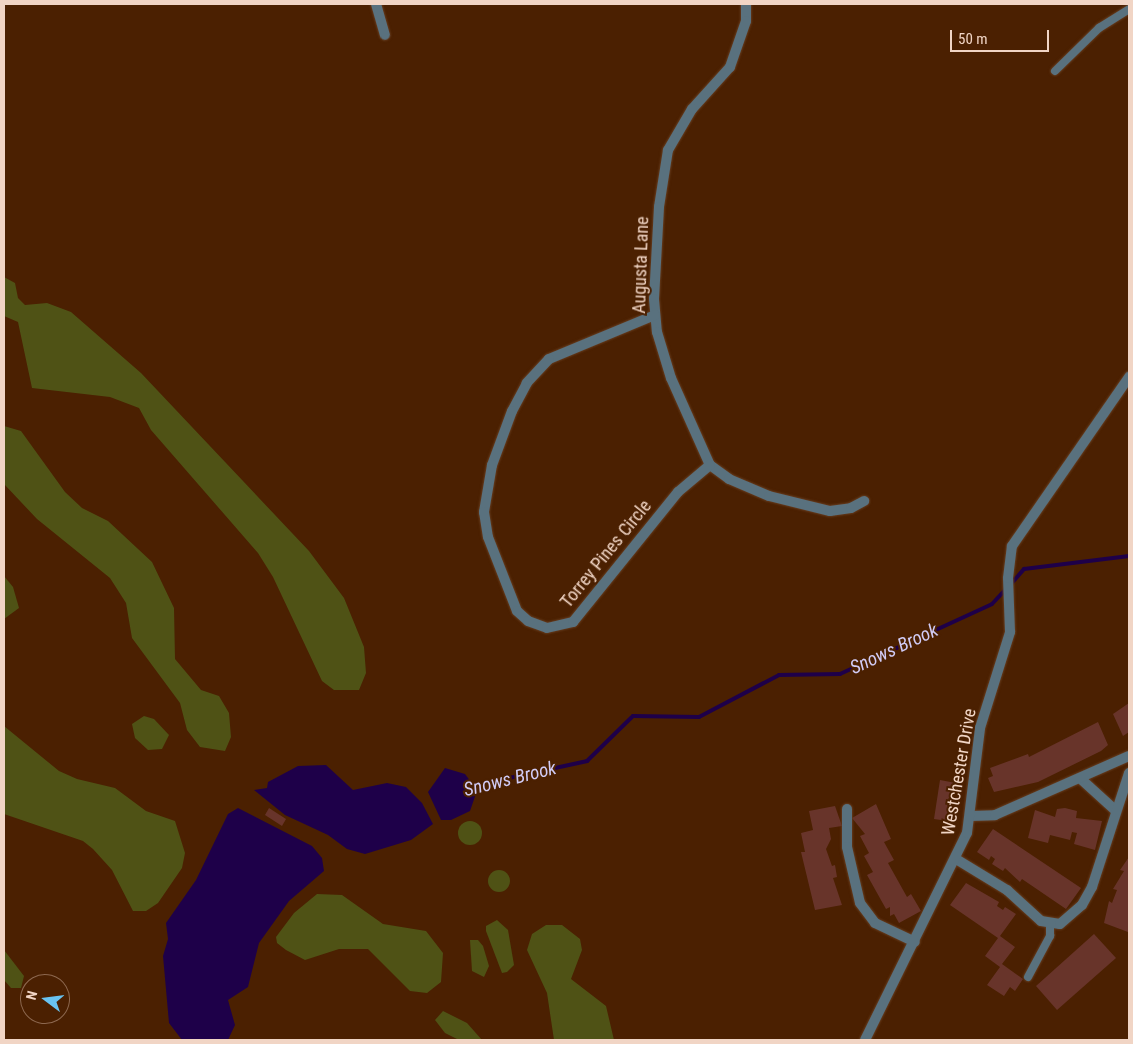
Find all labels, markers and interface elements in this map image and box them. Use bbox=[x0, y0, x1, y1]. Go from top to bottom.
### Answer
scale bar bbox=[953, 20, 1052, 52]
text: 50 m bbox=[958, 30, 988, 48]
street label: Augusta Lane bbox=[629, 216, 653, 314]
street label: Torrey Pines Circle bbox=[556, 496, 656, 612]
water label: Snows Brook bbox=[846, 619, 942, 679]
street label: Westchester Drive bbox=[937, 707, 981, 837]
water label: Snows Brook bbox=[461, 756, 559, 802]
north arrow bbox=[20, 974, 70, 1024]
text: N bbox=[23, 989, 40, 1002]

